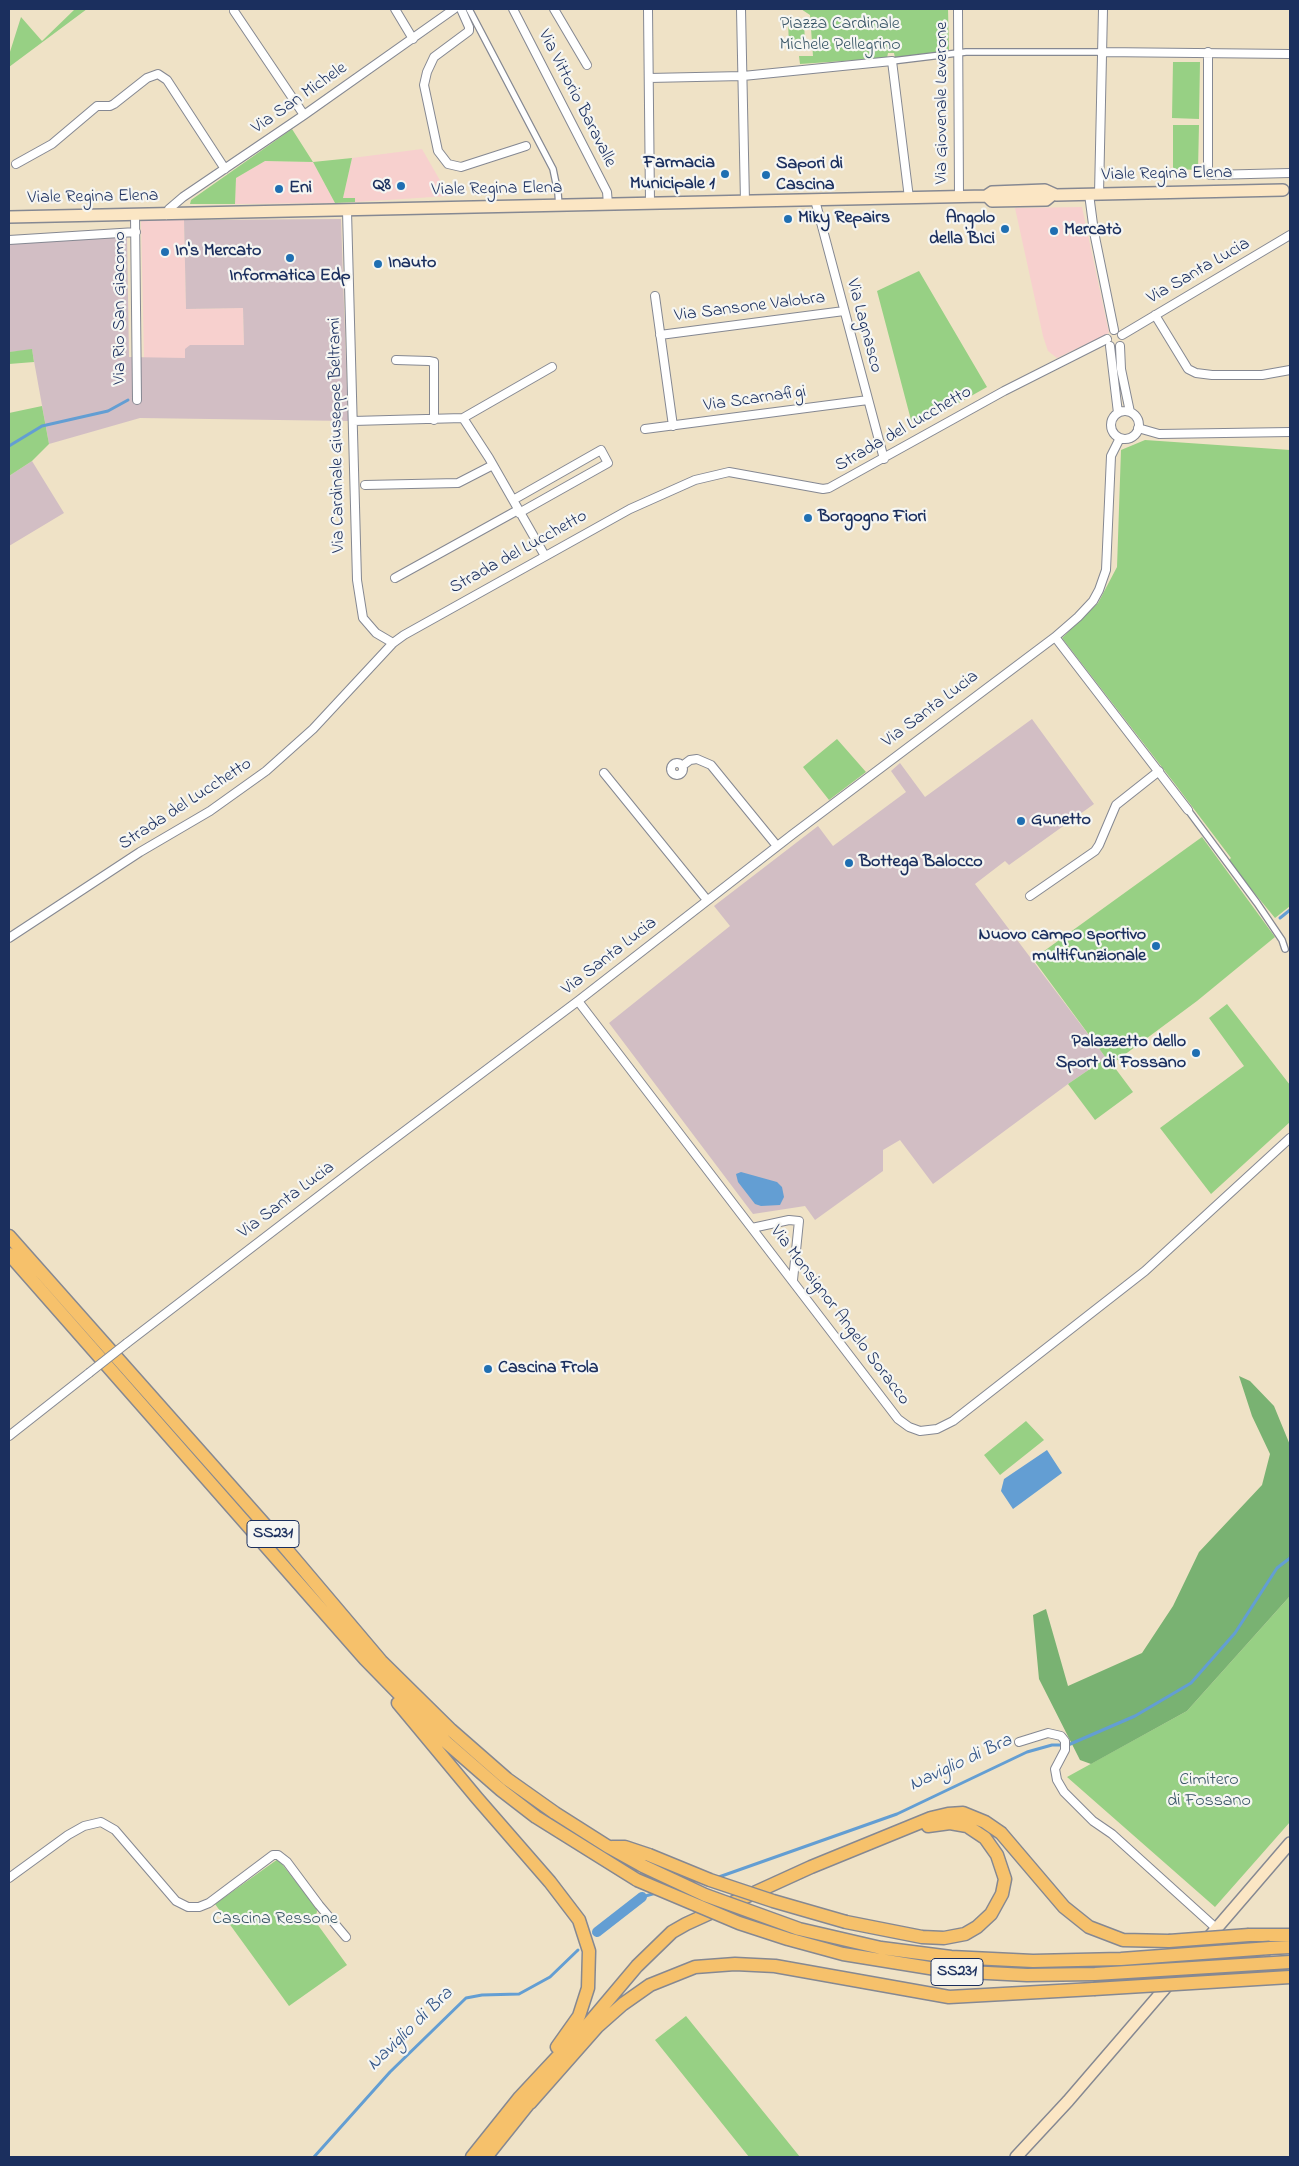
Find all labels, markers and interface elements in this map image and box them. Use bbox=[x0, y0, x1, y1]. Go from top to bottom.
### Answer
park label: Piazza Cardinale Michele Pellegrino bbox=[779, 14, 901, 56]
street label: Via Giovenale Leverone bbox=[932, 22, 954, 184]
street label: Via Vittorio Baravalle bbox=[532, 27, 620, 171]
street label: Via San Michele bbox=[248, 58, 352, 140]
place label: Farmacia Municipale 1 bbox=[630, 153, 715, 195]
place label: Sapori di Cascina bbox=[776, 154, 843, 196]
street label: Viale Regina Elena bbox=[1101, 163, 1233, 187]
marker: Farmacia Municipale 1 bbox=[719, 168, 731, 180]
marker: Sapori di Cascina bbox=[760, 169, 772, 181]
place label: Q8 bbox=[373, 175, 391, 197]
place label: Eni bbox=[289, 178, 312, 200]
street label: Viale Regina Elena bbox=[431, 178, 563, 202]
marker: Q8 bbox=[395, 180, 407, 192]
marker: Eni bbox=[273, 183, 285, 195]
street label: Viale Regina Elena bbox=[27, 186, 159, 210]
place label: Miky Repairs bbox=[798, 208, 890, 230]
place label: Angolo della BIci bbox=[929, 208, 995, 250]
marker: Miky Repairs bbox=[782, 213, 794, 225]
place label: Mercatò bbox=[1064, 220, 1122, 242]
marker: Angolo della BIci bbox=[999, 223, 1011, 235]
marker: Mercatò bbox=[1048, 225, 1060, 237]
street label: Via Rio San Giacomo bbox=[110, 231, 132, 385]
street label: Via Santa Lucia bbox=[1144, 234, 1254, 310]
place label: In's Mercato bbox=[175, 241, 261, 263]
marker: In's Mercato bbox=[159, 246, 171, 258]
marker: Informatica Edp bbox=[284, 252, 296, 264]
place label: Inauto bbox=[388, 253, 436, 275]
marker: Inauto bbox=[372, 258, 384, 270]
place label: Informatica Edp bbox=[229, 266, 351, 288]
street label: Via Lagnasco bbox=[840, 277, 886, 375]
street label: Via Sansone Valobra bbox=[673, 288, 827, 328]
street label: Via Cardinale Giuseppe Beltrami bbox=[325, 317, 351, 553]
street label: Via Scarnafigi bbox=[702, 382, 808, 418]
street label: Strada del Lucchetto bbox=[832, 382, 976, 478]
street label: Strada del Lucchetto bbox=[446, 506, 592, 600]
place label: Borgogno Fiori bbox=[818, 507, 926, 529]
marker: Borgogno Fiori bbox=[802, 512, 814, 524]
street label: Via Santa Lucia bbox=[879, 667, 983, 753]
street label: Strada del Lucchetto bbox=[116, 754, 256, 856]
place label: Gunetto bbox=[1031, 810, 1091, 832]
marker: Gunetto bbox=[1015, 815, 1027, 827]
place label: Bottega Balocco bbox=[859, 852, 983, 874]
marker: Bottega Balocco bbox=[843, 857, 855, 869]
street label: Via Santa Lucia bbox=[558, 913, 662, 1001]
place label: Nuovo campo sportivo multifunzionale bbox=[979, 925, 1146, 968]
marker: Nuovo campo sportivo multifunzionale bbox=[1150, 940, 1162, 952]
place label: Palazzetto dello Sport di Fossano bbox=[1056, 1032, 1186, 1074]
marker: Palazzetto dello Sport di Fossano bbox=[1190, 1047, 1202, 1059]
street label: Via Santa Lucia bbox=[235, 1158, 339, 1244]
street label: Via Monsignor Angelo Soracco bbox=[764, 1222, 914, 1410]
place label: Cascina Frola bbox=[498, 1358, 598, 1380]
marker: Cascina Frola bbox=[482, 1363, 494, 1375]
road number: SS231 bbox=[247, 1520, 299, 1548]
water label: Naviglio di Bra bbox=[906, 1730, 1016, 1798]
park label: Cimitero di Fossano bbox=[1167, 1770, 1251, 1812]
park label: Cascina Ressone bbox=[212, 1909, 338, 1931]
road number: SS231 bbox=[931, 1958, 983, 1985]
water label: Naviglio di Bra bbox=[363, 1983, 459, 2077]

